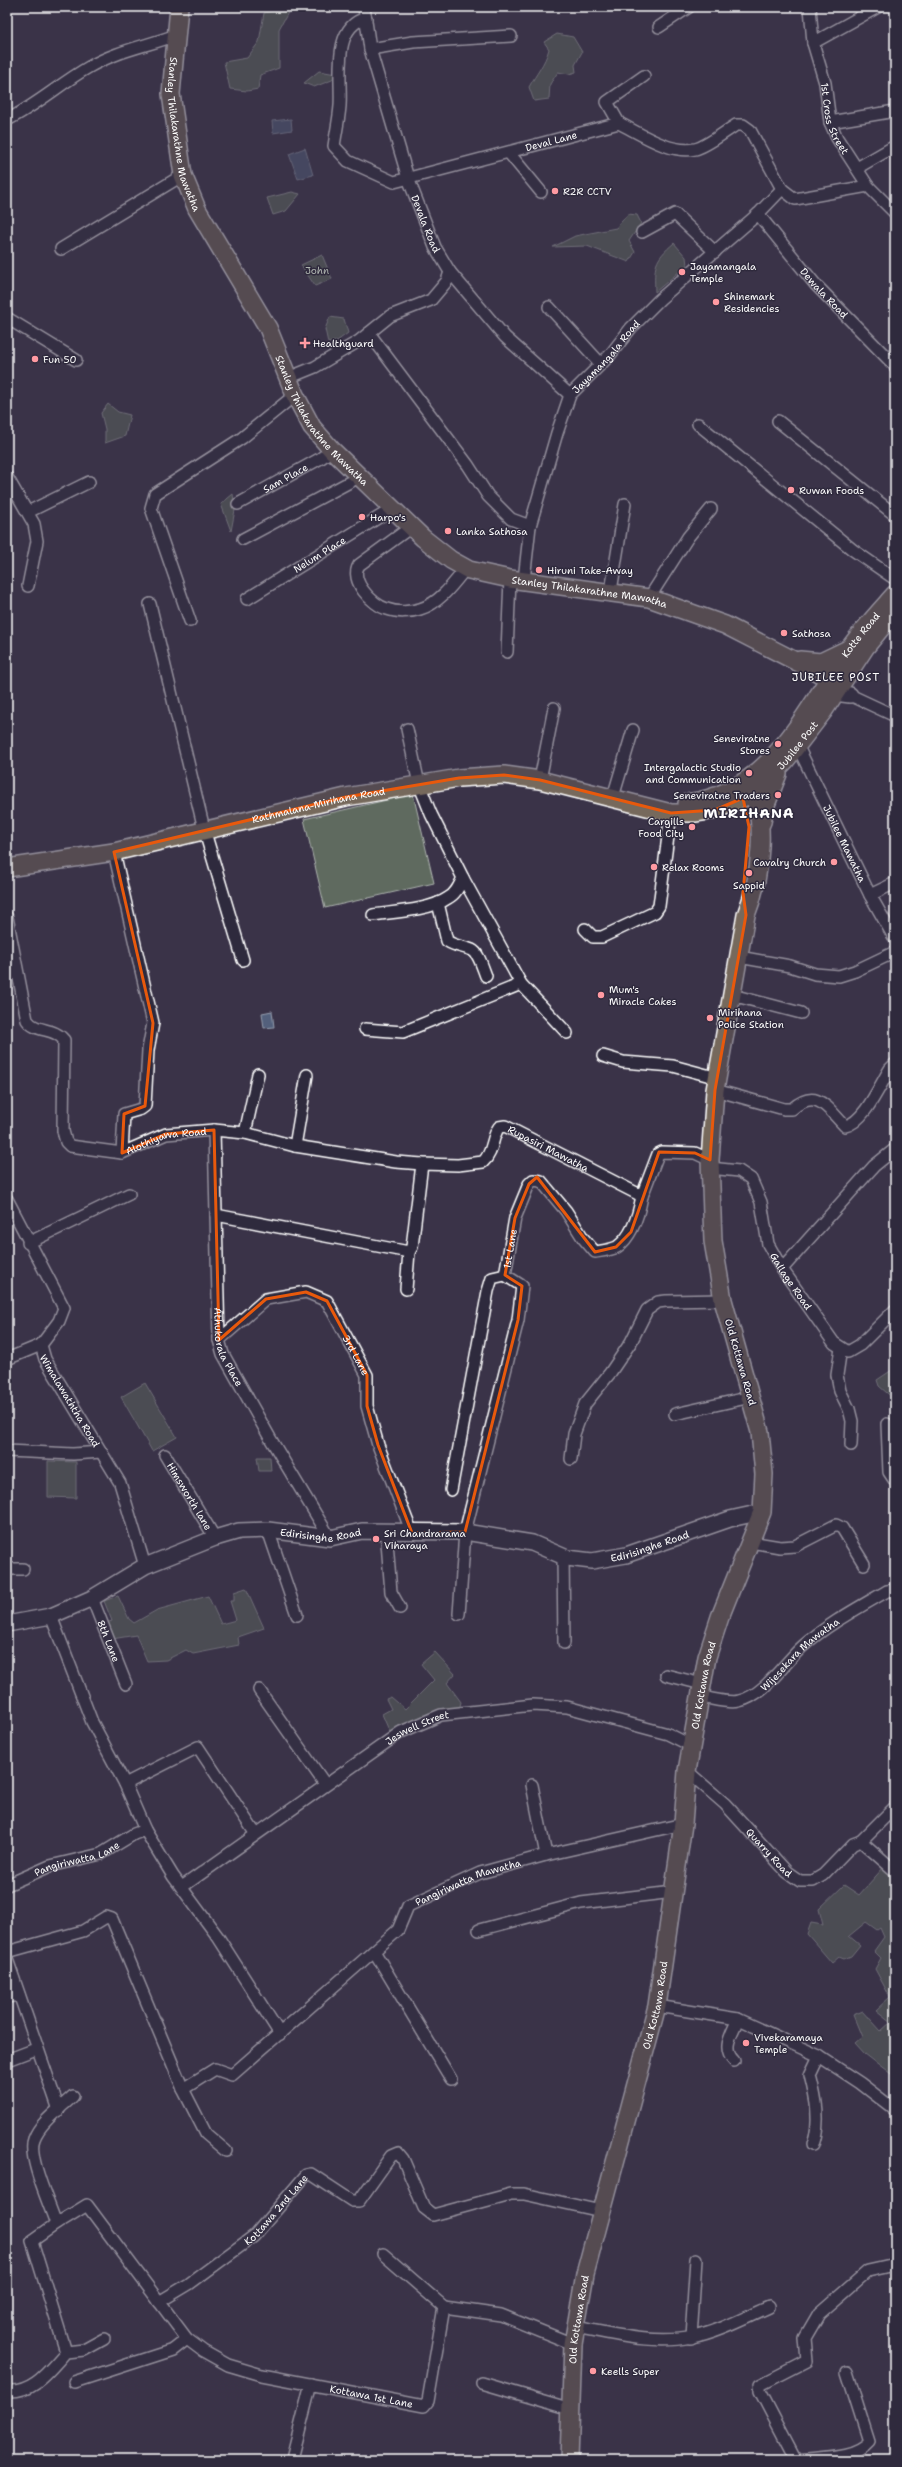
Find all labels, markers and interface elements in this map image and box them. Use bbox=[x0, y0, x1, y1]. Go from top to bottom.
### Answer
street label: Stanley Thilakarathne Mawatha bbox=[164, 56, 204, 214]
street label: 1st Cross Street bbox=[818, 82, 852, 157]
street label: Deval Lane bbox=[524, 128, 579, 154]
place label: R2R CCTV bbox=[563, 185, 612, 198]
marker: R2R CCTV bbox=[550, 186, 560, 196]
street label: Devala Road bbox=[408, 193, 443, 256]
place label: Jayamangala Temple bbox=[690, 260, 757, 285]
park label: John bbox=[305, 264, 329, 277]
street label: Dewala Road bbox=[797, 265, 851, 322]
marker: Jayamangala Temple bbox=[677, 267, 687, 277]
place label: Shinemark Residencies bbox=[724, 290, 779, 315]
marker: Shinemark Residencies bbox=[711, 297, 721, 307]
street label: Jayamangala Road bbox=[569, 317, 643, 396]
place label: Healthguard bbox=[313, 337, 374, 350]
marker: Healthguard bbox=[300, 338, 310, 348]
place label: Fun 50 bbox=[43, 353, 77, 366]
street label: Stanley Thilakarathne Mawatha bbox=[273, 353, 371, 489]
marker: Fun 50 bbox=[30, 354, 40, 364]
street label: Sam Place bbox=[261, 460, 310, 496]
place label: Ruwan Foods bbox=[799, 484, 864, 497]
marker: Ruwan Foods bbox=[786, 485, 796, 495]
place label: Harpo's bbox=[370, 511, 406, 524]
marker: Harpo's bbox=[357, 512, 367, 522]
place label: Lanka Sathosa bbox=[456, 525, 528, 538]
marker: Lanka Sathosa bbox=[443, 526, 453, 536]
street label: Nelum Place bbox=[291, 533, 348, 576]
place label: Hiruni Take-Away bbox=[547, 564, 633, 577]
marker: Hiruni Take-Away bbox=[534, 565, 544, 575]
street label: Stanley Thilakarathne Mawatha bbox=[511, 573, 670, 611]
street label: Kotte Road bbox=[839, 609, 883, 660]
place label: Sathosa bbox=[792, 627, 832, 640]
marker: Sathosa bbox=[779, 628, 789, 638]
district label: JUBILEE POST bbox=[792, 670, 880, 685]
street label: Jubilee Post bbox=[774, 719, 821, 773]
place label: Seneviratne Stores bbox=[713, 732, 770, 757]
marker: Seneviratne Stores bbox=[773, 739, 783, 749]
place label: Intergalactic Studio and Communication bbox=[644, 761, 741, 786]
marker: Intergalactic Studio and Communication bbox=[744, 768, 754, 778]
street label: Rathmalana-Mirihana Road bbox=[251, 784, 387, 826]
place label: Seneviratne Traders bbox=[674, 789, 770, 802]
marker: Seneviratne Traders bbox=[773, 790, 783, 800]
street label: Jubilee Mawatha bbox=[820, 803, 869, 885]
district label: MIRIHANA bbox=[703, 804, 795, 822]
place label: Cargills Food City bbox=[638, 815, 684, 840]
marker: Cargills Food City bbox=[687, 822, 697, 832]
place label: Cavalry Church bbox=[753, 856, 826, 869]
marker: Cavalry Church bbox=[829, 857, 839, 867]
place label: Relax Rooms bbox=[662, 861, 724, 874]
marker: Relax Rooms bbox=[649, 862, 659, 872]
marker: Sappid bbox=[744, 868, 754, 878]
place label: Sappid bbox=[733, 879, 766, 892]
place label: Mum's Miracle Cakes bbox=[609, 983, 676, 1008]
marker: Mum's Miracle Cakes bbox=[596, 990, 606, 1000]
place label: Mirihana Police Station bbox=[718, 1006, 784, 1031]
marker: Mirihana Police Station bbox=[705, 1013, 715, 1023]
street label: Rupasiri Mawatha bbox=[506, 1123, 592, 1175]
street label: Alothiyawa Road bbox=[124, 1125, 208, 1158]
street label: 1st Lane bbox=[500, 1228, 520, 1269]
street label: Gallage Road bbox=[767, 1250, 815, 1313]
street label: Athukorala Place bbox=[211, 1307, 246, 1389]
street label: Old Kottawa Road bbox=[722, 1317, 759, 1408]
street label: 3rd Lane bbox=[339, 1333, 372, 1378]
street label: Wimalawaththa Road bbox=[37, 1352, 103, 1450]
street label: Himsworth lane bbox=[164, 1460, 215, 1533]
street label: Edirisinghe Road bbox=[279, 1525, 363, 1545]
place label: Sri Chandrarama Viharaya bbox=[384, 1527, 467, 1552]
street label: Edirisinghe Road bbox=[610, 1527, 691, 1565]
marker: Sri Chandrarama Viharaya bbox=[371, 1534, 381, 1544]
street label: Wijesekara Mawatha bbox=[758, 1615, 842, 1694]
street label: 8th Lane bbox=[94, 1618, 123, 1664]
street label: Old Kottawa Road bbox=[688, 1639, 719, 1730]
street label: Jeswell Street bbox=[383, 1708, 450, 1748]
street label: Quarry Road bbox=[743, 1826, 795, 1881]
street label: Pangiriwatta Lane bbox=[32, 1838, 122, 1879]
street label: Pangiriwatta Mawatha bbox=[413, 1856, 523, 1909]
street label: Old Kottawa Road bbox=[640, 1960, 670, 2051]
place label: Vivekaramaya Temple bbox=[754, 2031, 823, 2056]
marker: Vivekaramaya Temple bbox=[741, 2038, 751, 2048]
street label: Kottawa 2nd Lane bbox=[242, 2171, 311, 2248]
street label: Old Kottawa Road bbox=[566, 2274, 592, 2364]
place label: Keells Super bbox=[601, 2365, 660, 2378]
marker: Keells Super bbox=[588, 2366, 598, 2376]
street label: Kottawa 1st Lane bbox=[329, 2382, 414, 2411]

